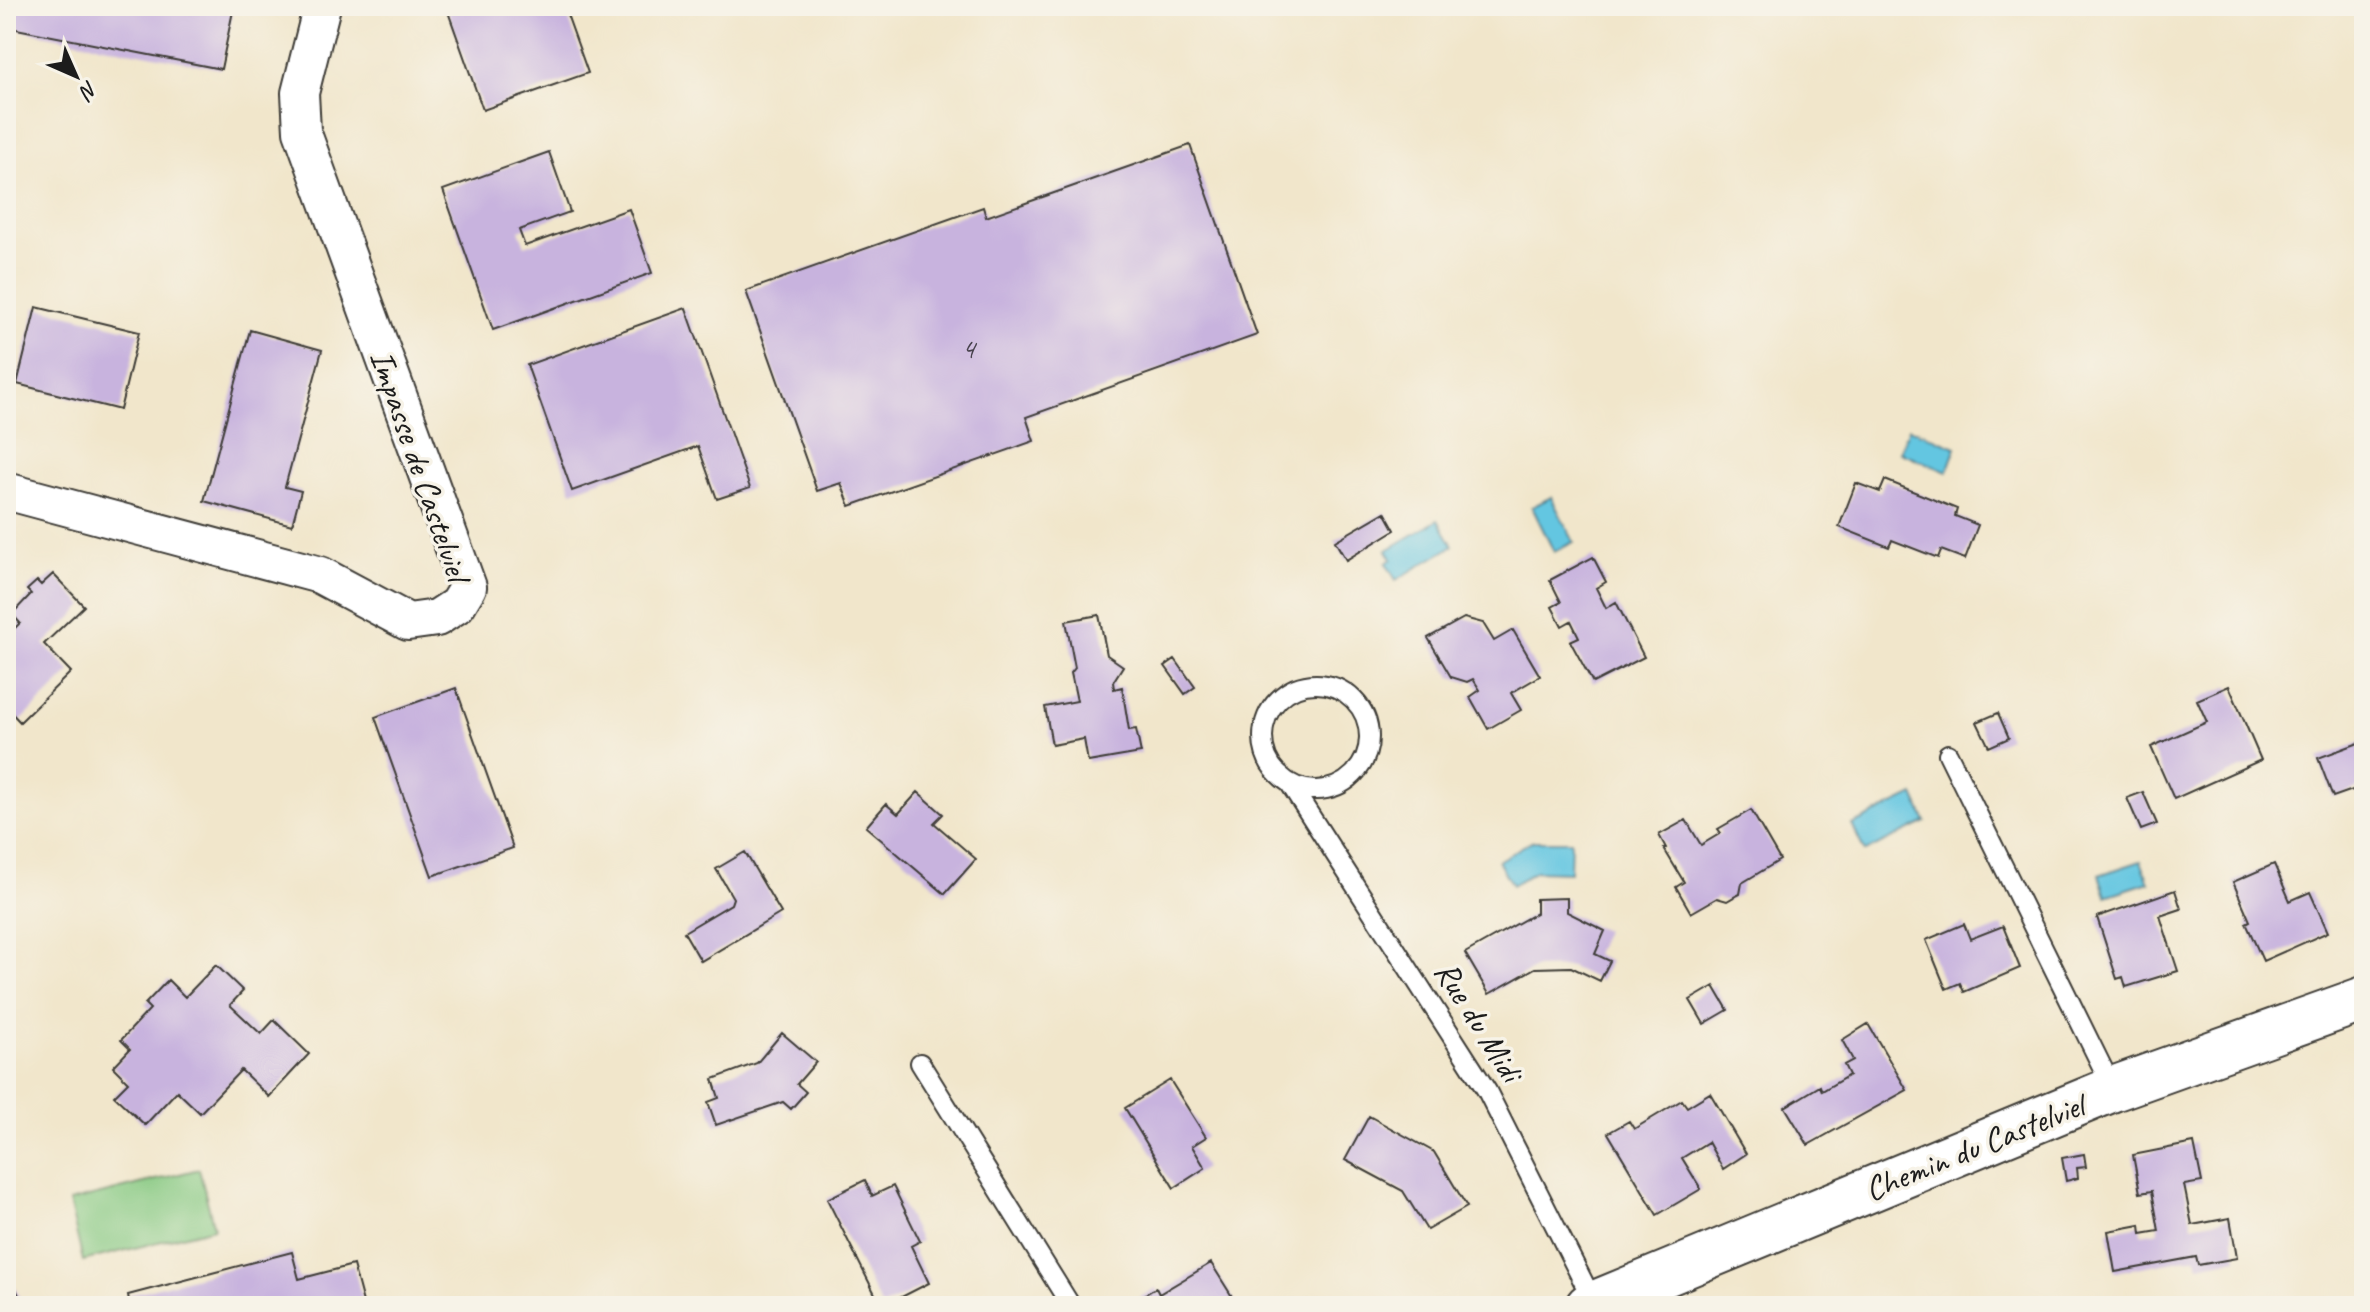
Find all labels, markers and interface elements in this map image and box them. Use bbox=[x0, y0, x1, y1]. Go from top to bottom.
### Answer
north arrow bbox=[36, 36, 116, 116]
text: N bbox=[72, 75, 104, 107]
house number: 4 bbox=[961, 329, 977, 367]
street label: Impasse de Castelviel bbox=[360, 344, 482, 592]
street label: Rue du Midi bbox=[1425, 953, 1535, 1092]
street label: Chemin du Castelviel bbox=[1858, 1081, 2096, 1211]

